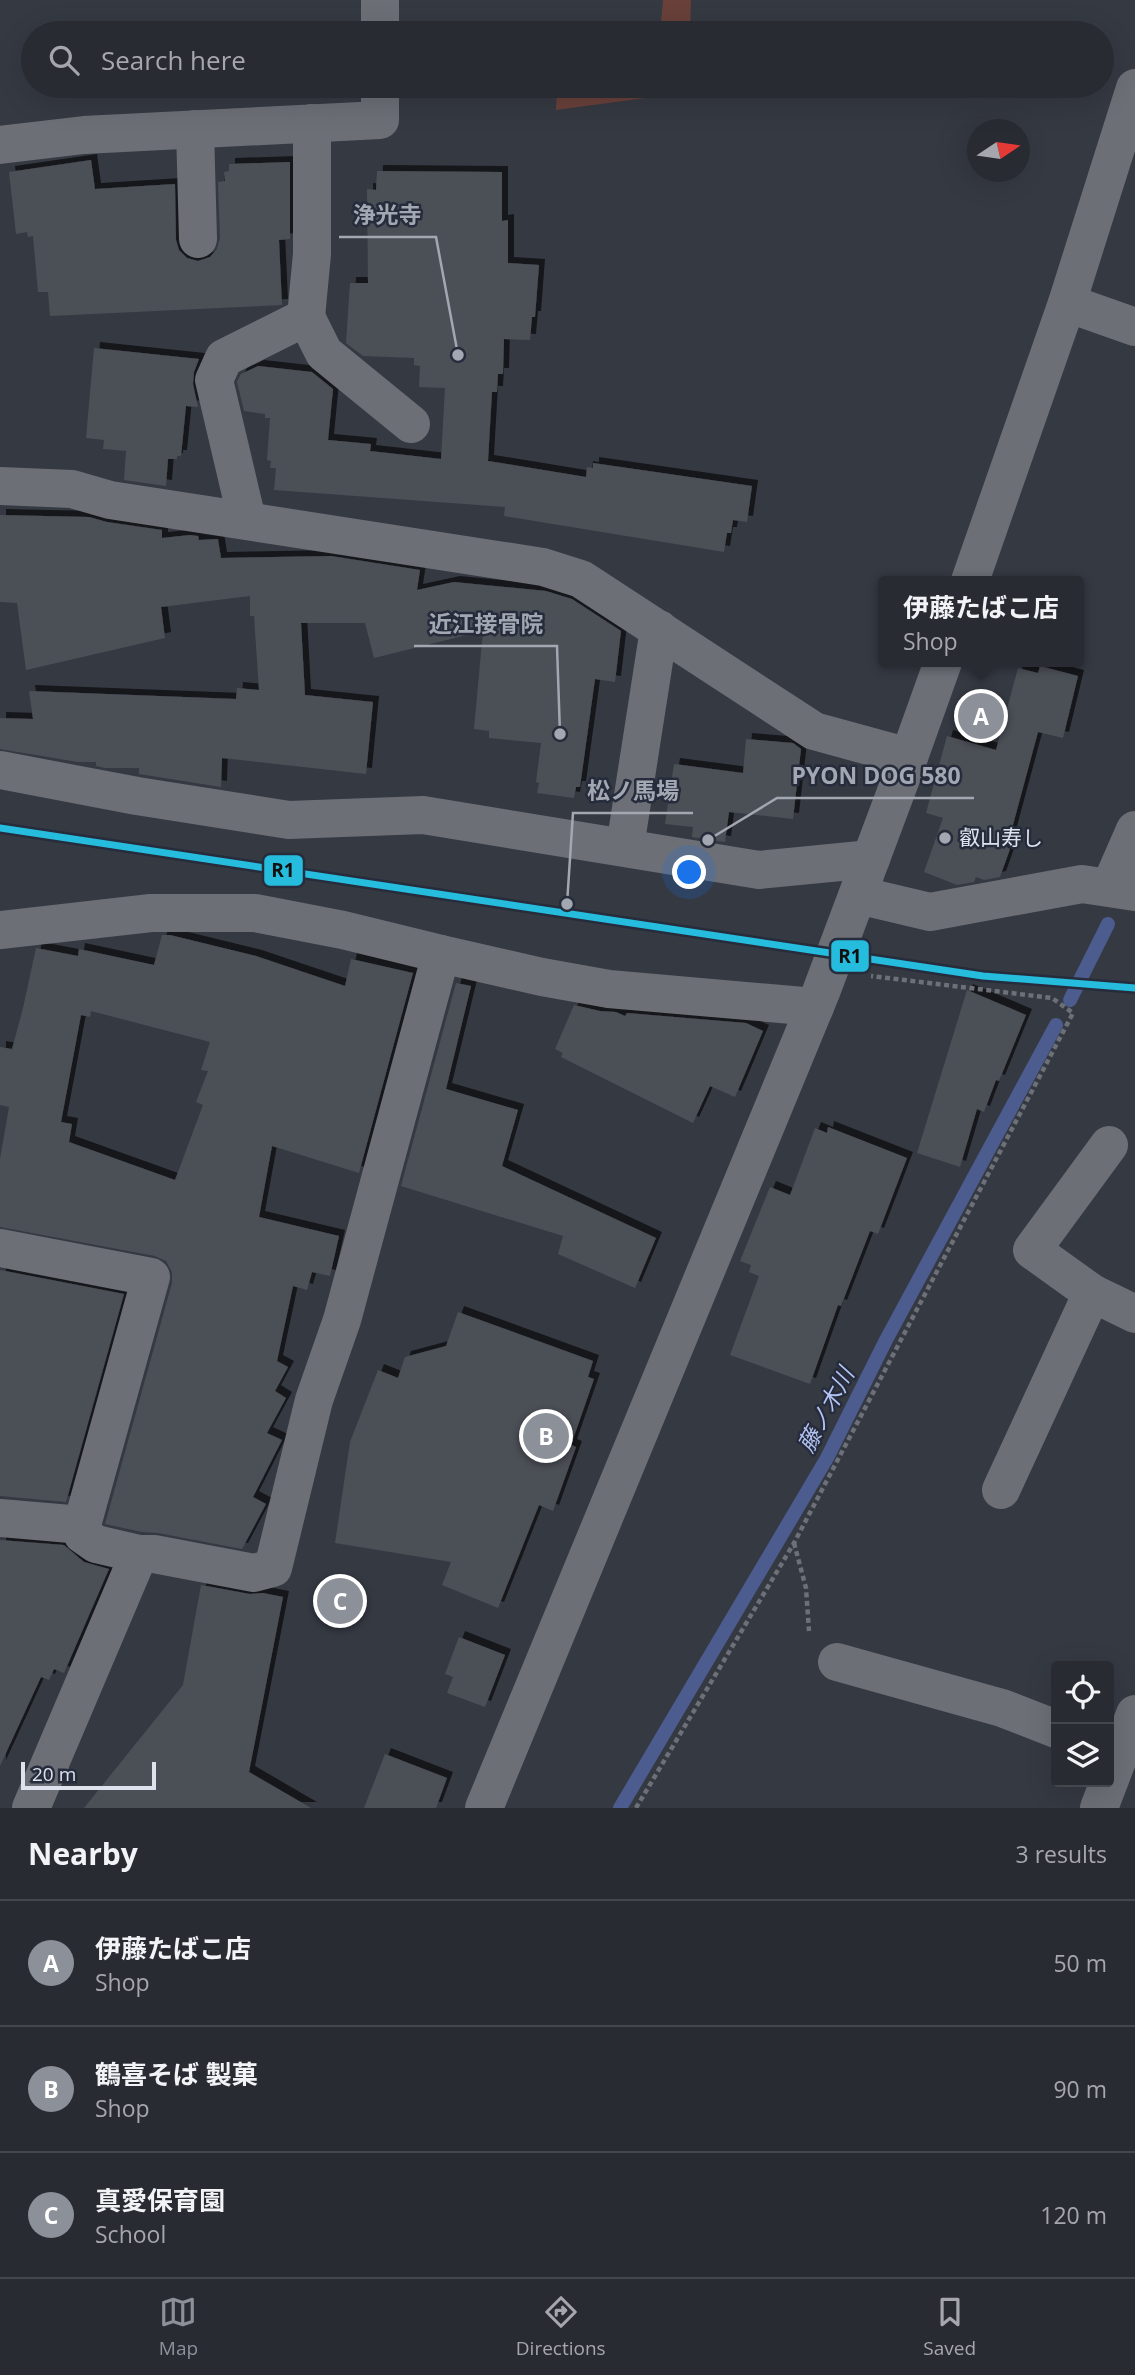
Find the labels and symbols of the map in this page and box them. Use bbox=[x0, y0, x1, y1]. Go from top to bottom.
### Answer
north arrow bbox=[967, 119, 1030, 182]
callout: 浄光寺 bbox=[339, 193, 436, 237]
text: 浄光寺 bbox=[353, 198, 422, 230]
callout: 近江接骨院 bbox=[414, 602, 557, 646]
text: 近江接骨院 bbox=[429, 607, 544, 639]
pin: A bbox=[958, 690, 1004, 742]
callout: PYON DOG 580 bbox=[777, 754, 974, 798]
text: PYON DOG 580 bbox=[791, 759, 961, 791]
callout: 松ノ馬場 bbox=[573, 769, 693, 813]
text: 松ノ馬場 bbox=[587, 774, 679, 806]
place label: 叡山寿し bbox=[959, 823, 1043, 851]
marker: 叡山寿し bbox=[937, 830, 953, 846]
line badge: R1 bbox=[263, 854, 304, 887]
your location bbox=[672, 855, 706, 889]
text: R1 bbox=[271, 857, 295, 883]
line badge: R1 bbox=[830, 939, 870, 973]
text: R1 bbox=[838, 943, 862, 969]
water label: 藤ノ木川 bbox=[789, 1359, 862, 1458]
pin: B bbox=[523, 1410, 569, 1462]
pin: C bbox=[317, 1575, 363, 1627]
scale bar bbox=[21, 1759, 156, 1791]

